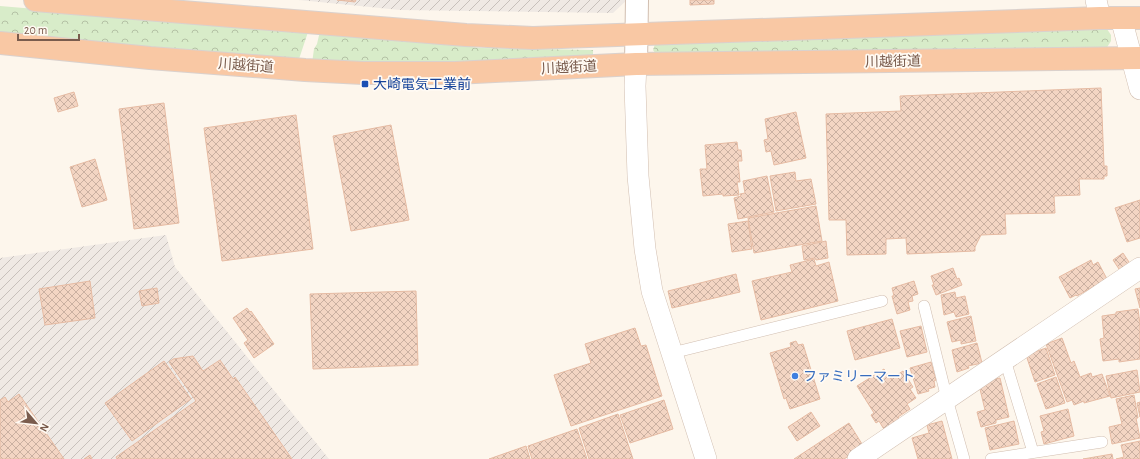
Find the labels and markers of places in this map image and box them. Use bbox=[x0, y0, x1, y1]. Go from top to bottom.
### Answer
place label: 大崎電気工業前 bbox=[373, 76, 471, 92]
marker: 大崎電気工業前 bbox=[360, 79, 370, 89]
place label: ファミリーマート bbox=[803, 370, 915, 384]
marker: ファミリーマート bbox=[790, 371, 800, 381]

